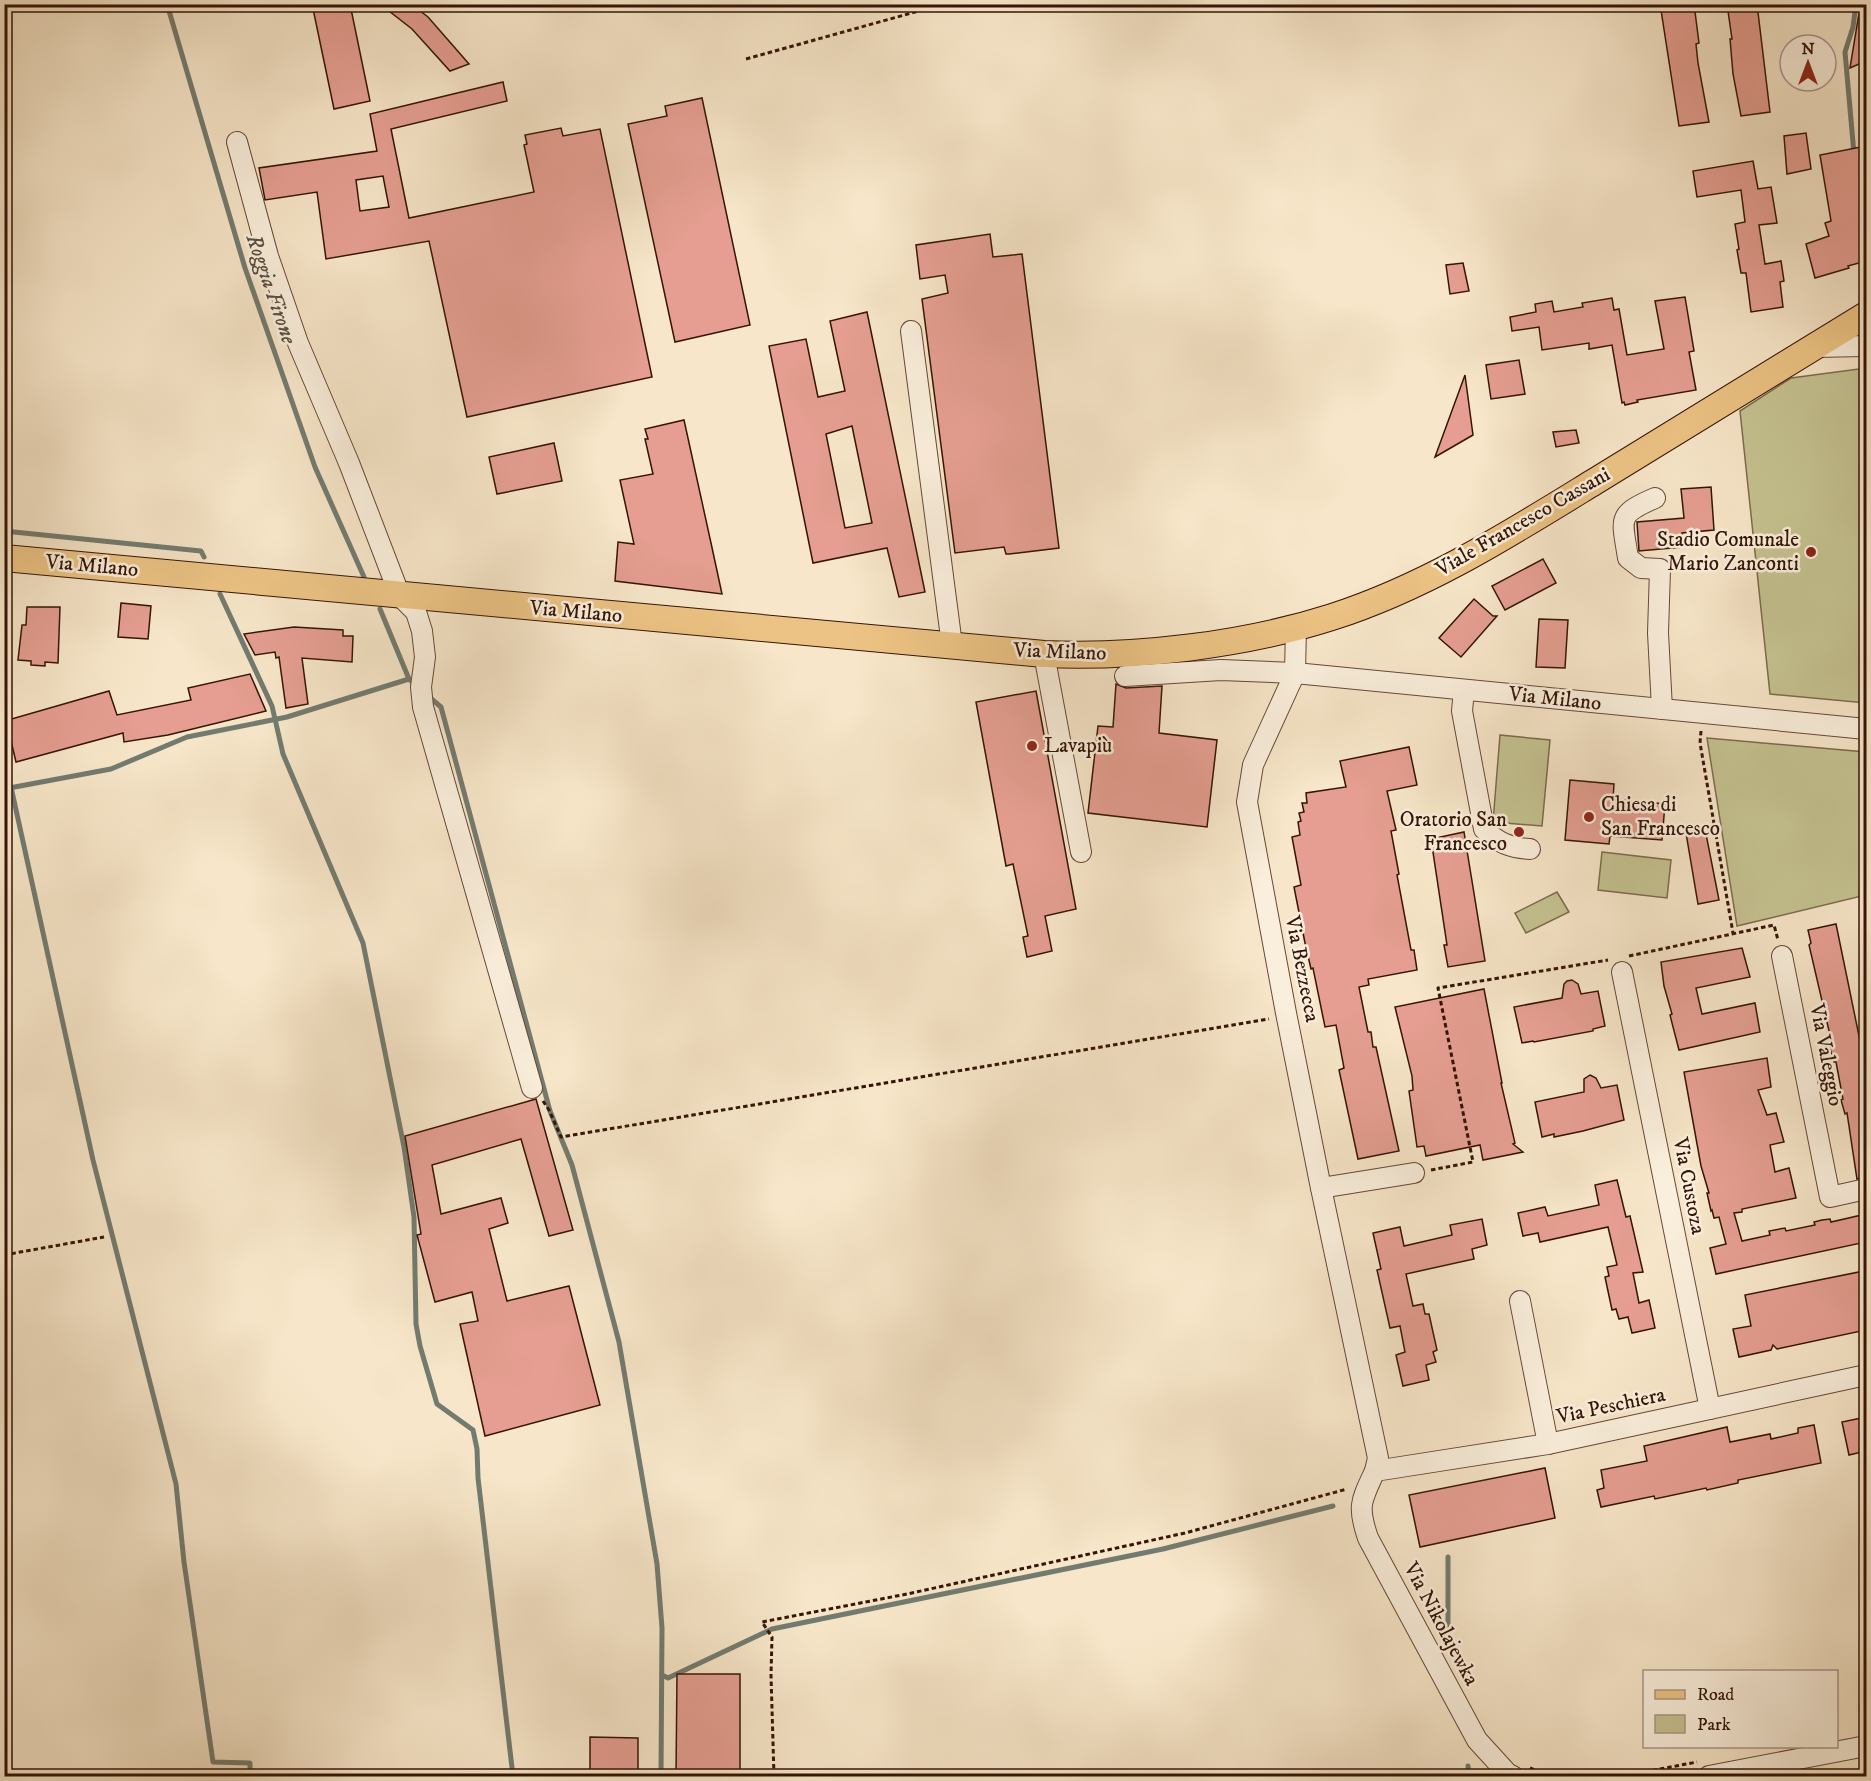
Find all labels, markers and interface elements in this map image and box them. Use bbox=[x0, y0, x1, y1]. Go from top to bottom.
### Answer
north arrow bbox=[1778, 33, 1838, 93]
text: N bbox=[1801, 39, 1815, 59]
water label: Roggia Firone bbox=[239, 230, 303, 348]
street label: Viale Francesco Cassani bbox=[1430, 461, 1615, 583]
place label: Stadio Comunale Mario Zanconti bbox=[1657, 527, 1799, 577]
marker: Stadio Comunale Mario Zanconti bbox=[1804, 545, 1818, 559]
street label: Via Milano bbox=[44, 549, 139, 583]
street label: Via Milano bbox=[528, 595, 623, 629]
street label: Via Milano bbox=[1012, 637, 1107, 667]
street label: Via Milano bbox=[1506, 681, 1603, 717]
place label: Lavapiù bbox=[1044, 733, 1112, 759]
marker: Lavapiù bbox=[1025, 739, 1039, 753]
place label: Chiesa di San Francesco bbox=[1601, 792, 1720, 842]
place label: Oratorio San Francesco bbox=[1400, 807, 1507, 857]
marker: Chiesa di San Francesco bbox=[1582, 810, 1596, 824]
marker: Oratorio San Francesco bbox=[1512, 825, 1526, 839]
street label: Via Bezzecca bbox=[1279, 913, 1325, 1025]
street label: Via Valeggio bbox=[1803, 1001, 1849, 1108]
street label: Via Custoza bbox=[1667, 1134, 1711, 1237]
street label: Via Peschiera bbox=[1553, 1382, 1668, 1430]
street label: Via Nikolajewka bbox=[1397, 1557, 1484, 1690]
legend bbox=[1643, 1670, 1838, 1748]
text: Road bbox=[1697, 1684, 1734, 1706]
text: Park bbox=[1697, 1714, 1731, 1736]

